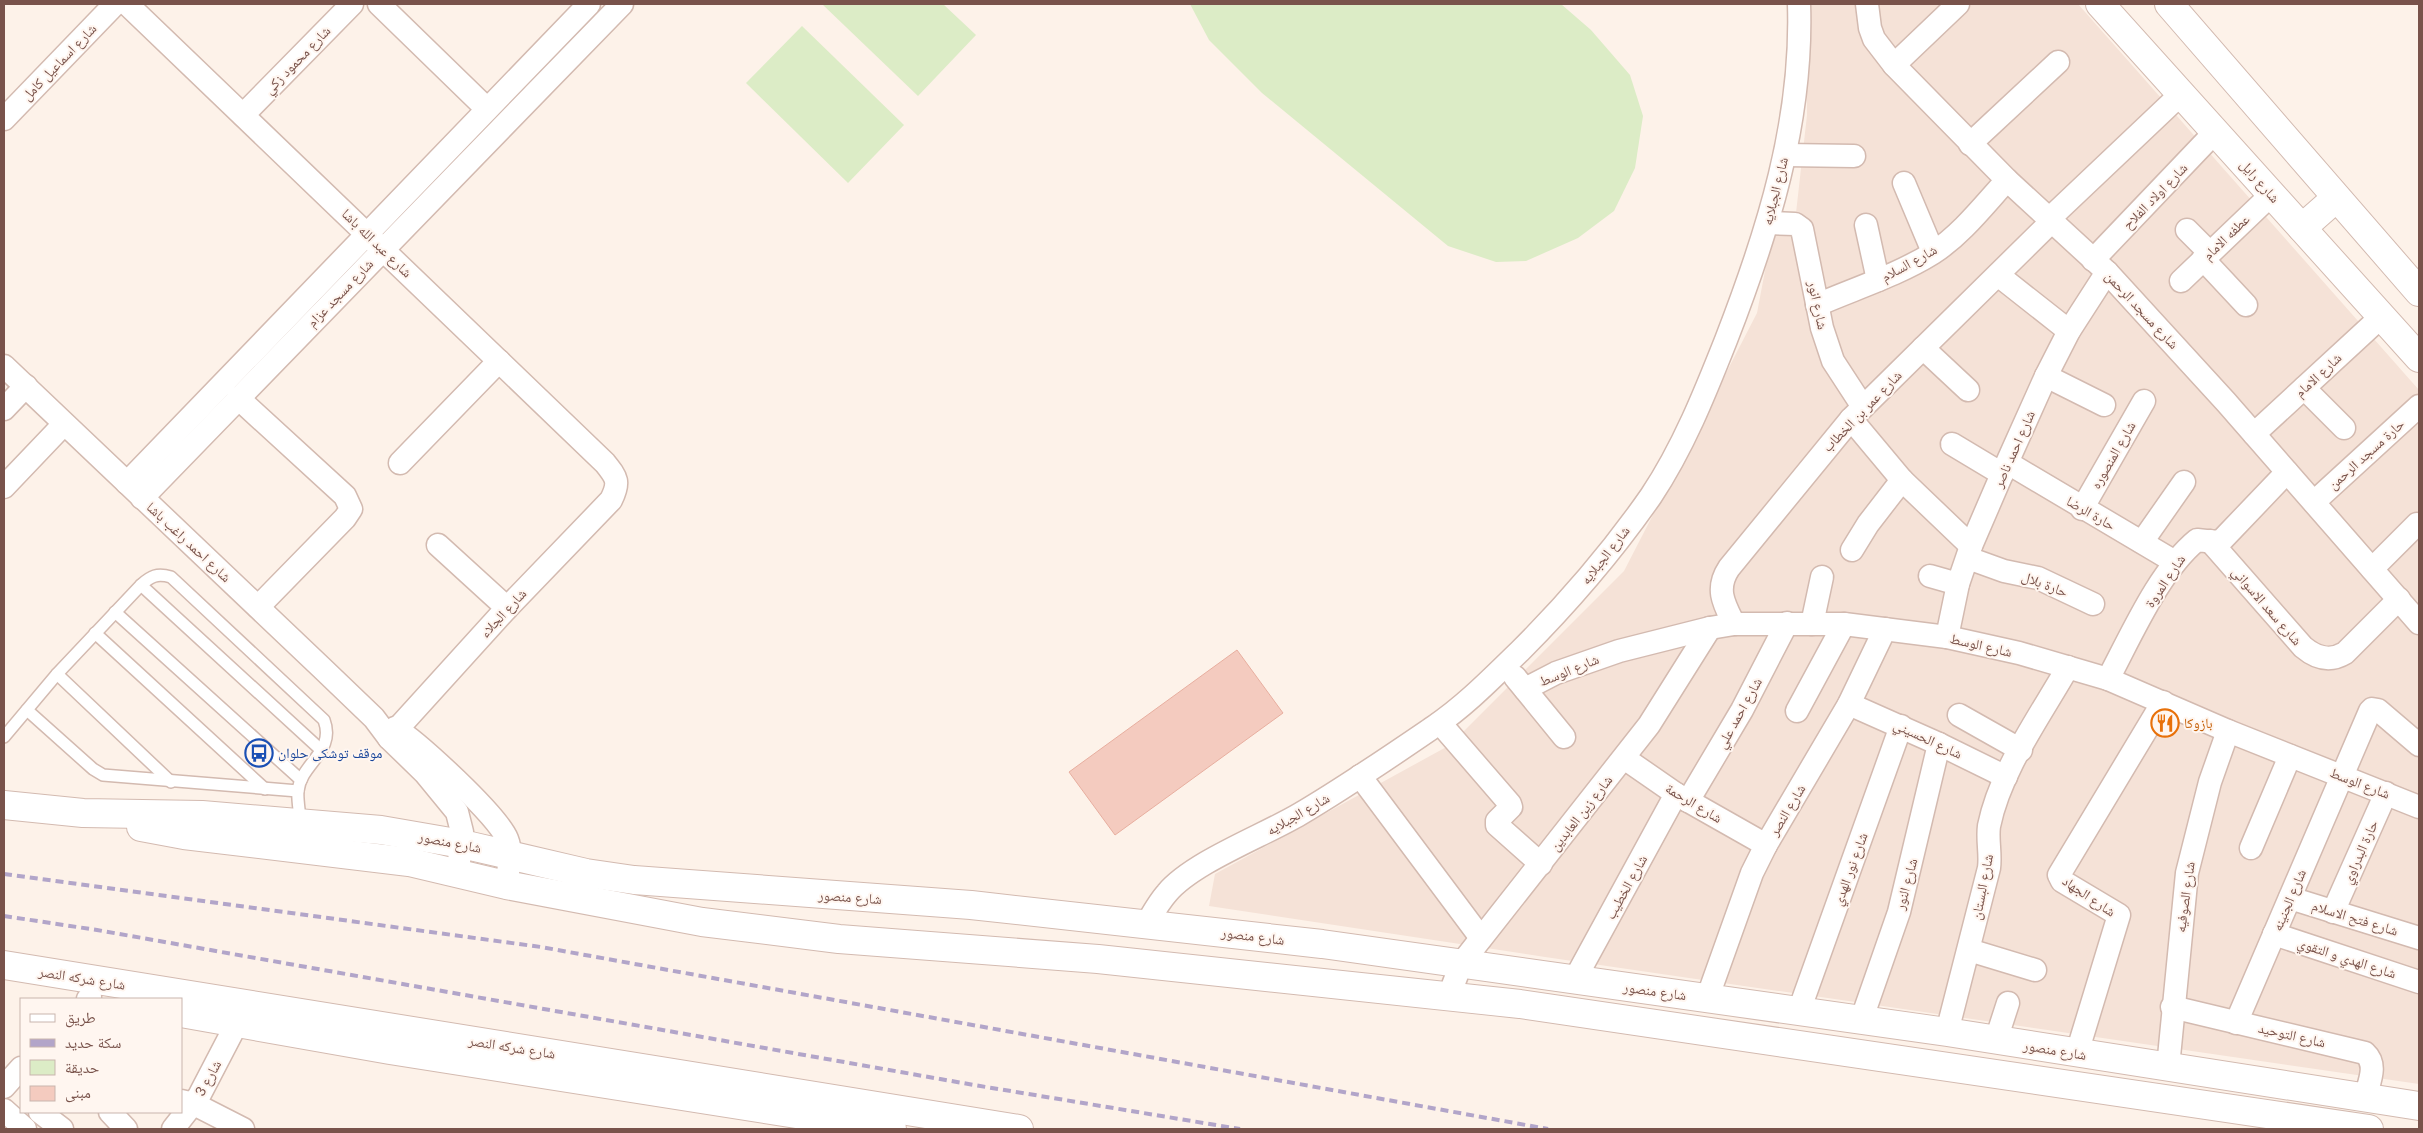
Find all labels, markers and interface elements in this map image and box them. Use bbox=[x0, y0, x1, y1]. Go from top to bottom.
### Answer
street label: شارع اسماعيل كامل bbox=[18, 20, 101, 105]
street label: شارع محمود زكي bbox=[260, 22, 336, 100]
street label: شارع الجبلايه bbox=[1758, 155, 1793, 227]
street label: شارع رايل bbox=[2235, 155, 2284, 207]
street label: شارع اولاد الفلاح bbox=[2119, 159, 2192, 234]
street label: شارع عبد الله باشا bbox=[337, 205, 416, 282]
street label: عطفه الامام bbox=[2199, 210, 2254, 265]
street label: شارع السلام bbox=[1878, 240, 1941, 287]
street label: شارع مسجد عزام bbox=[303, 255, 378, 332]
street label: شارع مسجد الرحمن bbox=[2101, 267, 2183, 353]
street label: شارع انور bbox=[1803, 278, 1832, 331]
street label: شارع الامام bbox=[2291, 349, 2346, 402]
street label: شارع عمر بن الخطاب bbox=[1818, 366, 1906, 456]
street label: شارع احمد ناصر bbox=[1989, 408, 2040, 492]
street label: حارة مسجد الرحمن bbox=[2324, 415, 2408, 493]
street label: شارع المنصوره bbox=[2086, 418, 2140, 492]
street label: حارة الرضا bbox=[2063, 492, 2119, 534]
street label: شارع احمد راغب باشا bbox=[142, 498, 235, 587]
street label: شارع الجبلايه bbox=[1576, 522, 1634, 589]
street label: شارع المروة bbox=[2141, 551, 2190, 612]
street label: شارع سعد الاسواني bbox=[2226, 563, 2306, 651]
street label: حارة بلال bbox=[2019, 567, 2071, 601]
street label: شارع الجلاء bbox=[476, 585, 531, 642]
street label: شارع الوسط bbox=[1948, 629, 2014, 662]
street label: شارع الوسط bbox=[1536, 650, 1602, 691]
street label: شارع احمد علي bbox=[1712, 674, 1768, 753]
restaurant icon: بازوكا bbox=[2150, 708, 2180, 738]
place label: بازوكا bbox=[2184, 714, 2213, 732]
street label: شارع الحسيني bbox=[1890, 715, 1965, 765]
bus stop icon: موقف توشكى حلوان bbox=[244, 738, 274, 768]
place label: موقف توشكى حلوان bbox=[278, 744, 382, 762]
street label: شارع الوسط bbox=[2327, 763, 2393, 804]
street label: شارع زين العابدين bbox=[1546, 771, 1617, 855]
street label: شارع الرحمة bbox=[1662, 779, 1726, 828]
street label: شارع النصر bbox=[1764, 781, 1810, 840]
street label: شارع الجبلايه bbox=[1263, 789, 1333, 840]
street label: حارة البدراوي bbox=[2338, 817, 2384, 888]
street label: شارع منصور bbox=[416, 827, 483, 858]
street label: شارع نور الهدي bbox=[1828, 830, 1874, 909]
street label: شارع الخطيب bbox=[1601, 852, 1652, 923]
street label: شارع البستان bbox=[1967, 853, 1998, 922]
street label: شارع النور bbox=[1890, 856, 1922, 913]
street label: شارع الصوفيه bbox=[2171, 860, 2200, 934]
street label: شارع الجنينه bbox=[2268, 866, 2311, 934]
street label: شارع الجهاد bbox=[2058, 872, 2119, 921]
street label: شارع منصور bbox=[817, 886, 882, 909]
street label: شارع فتح الاسلام bbox=[2309, 896, 2400, 941]
street label: شارع منصور bbox=[1219, 923, 1286, 950]
street label: شارع الهدي و التقوي bbox=[2295, 934, 2399, 985]
street label: شارع شركه النصر bbox=[36, 962, 127, 995]
street label: شارع منصور bbox=[1621, 978, 1688, 1005]
legend bbox=[20, 998, 182, 1113]
text: طريق bbox=[65, 1008, 96, 1028]
street label: شارع التوحيد bbox=[2256, 1019, 2327, 1052]
street label: شارع شركه النصر bbox=[466, 1031, 557, 1064]
text: سكة حديد bbox=[65, 1033, 121, 1051]
street label: شارع منصور bbox=[2021, 1036, 2088, 1065]
street label: شارع 3 bbox=[191, 1057, 226, 1100]
text: حديقة bbox=[65, 1058, 100, 1076]
text: مبنى bbox=[65, 1083, 91, 1103]

